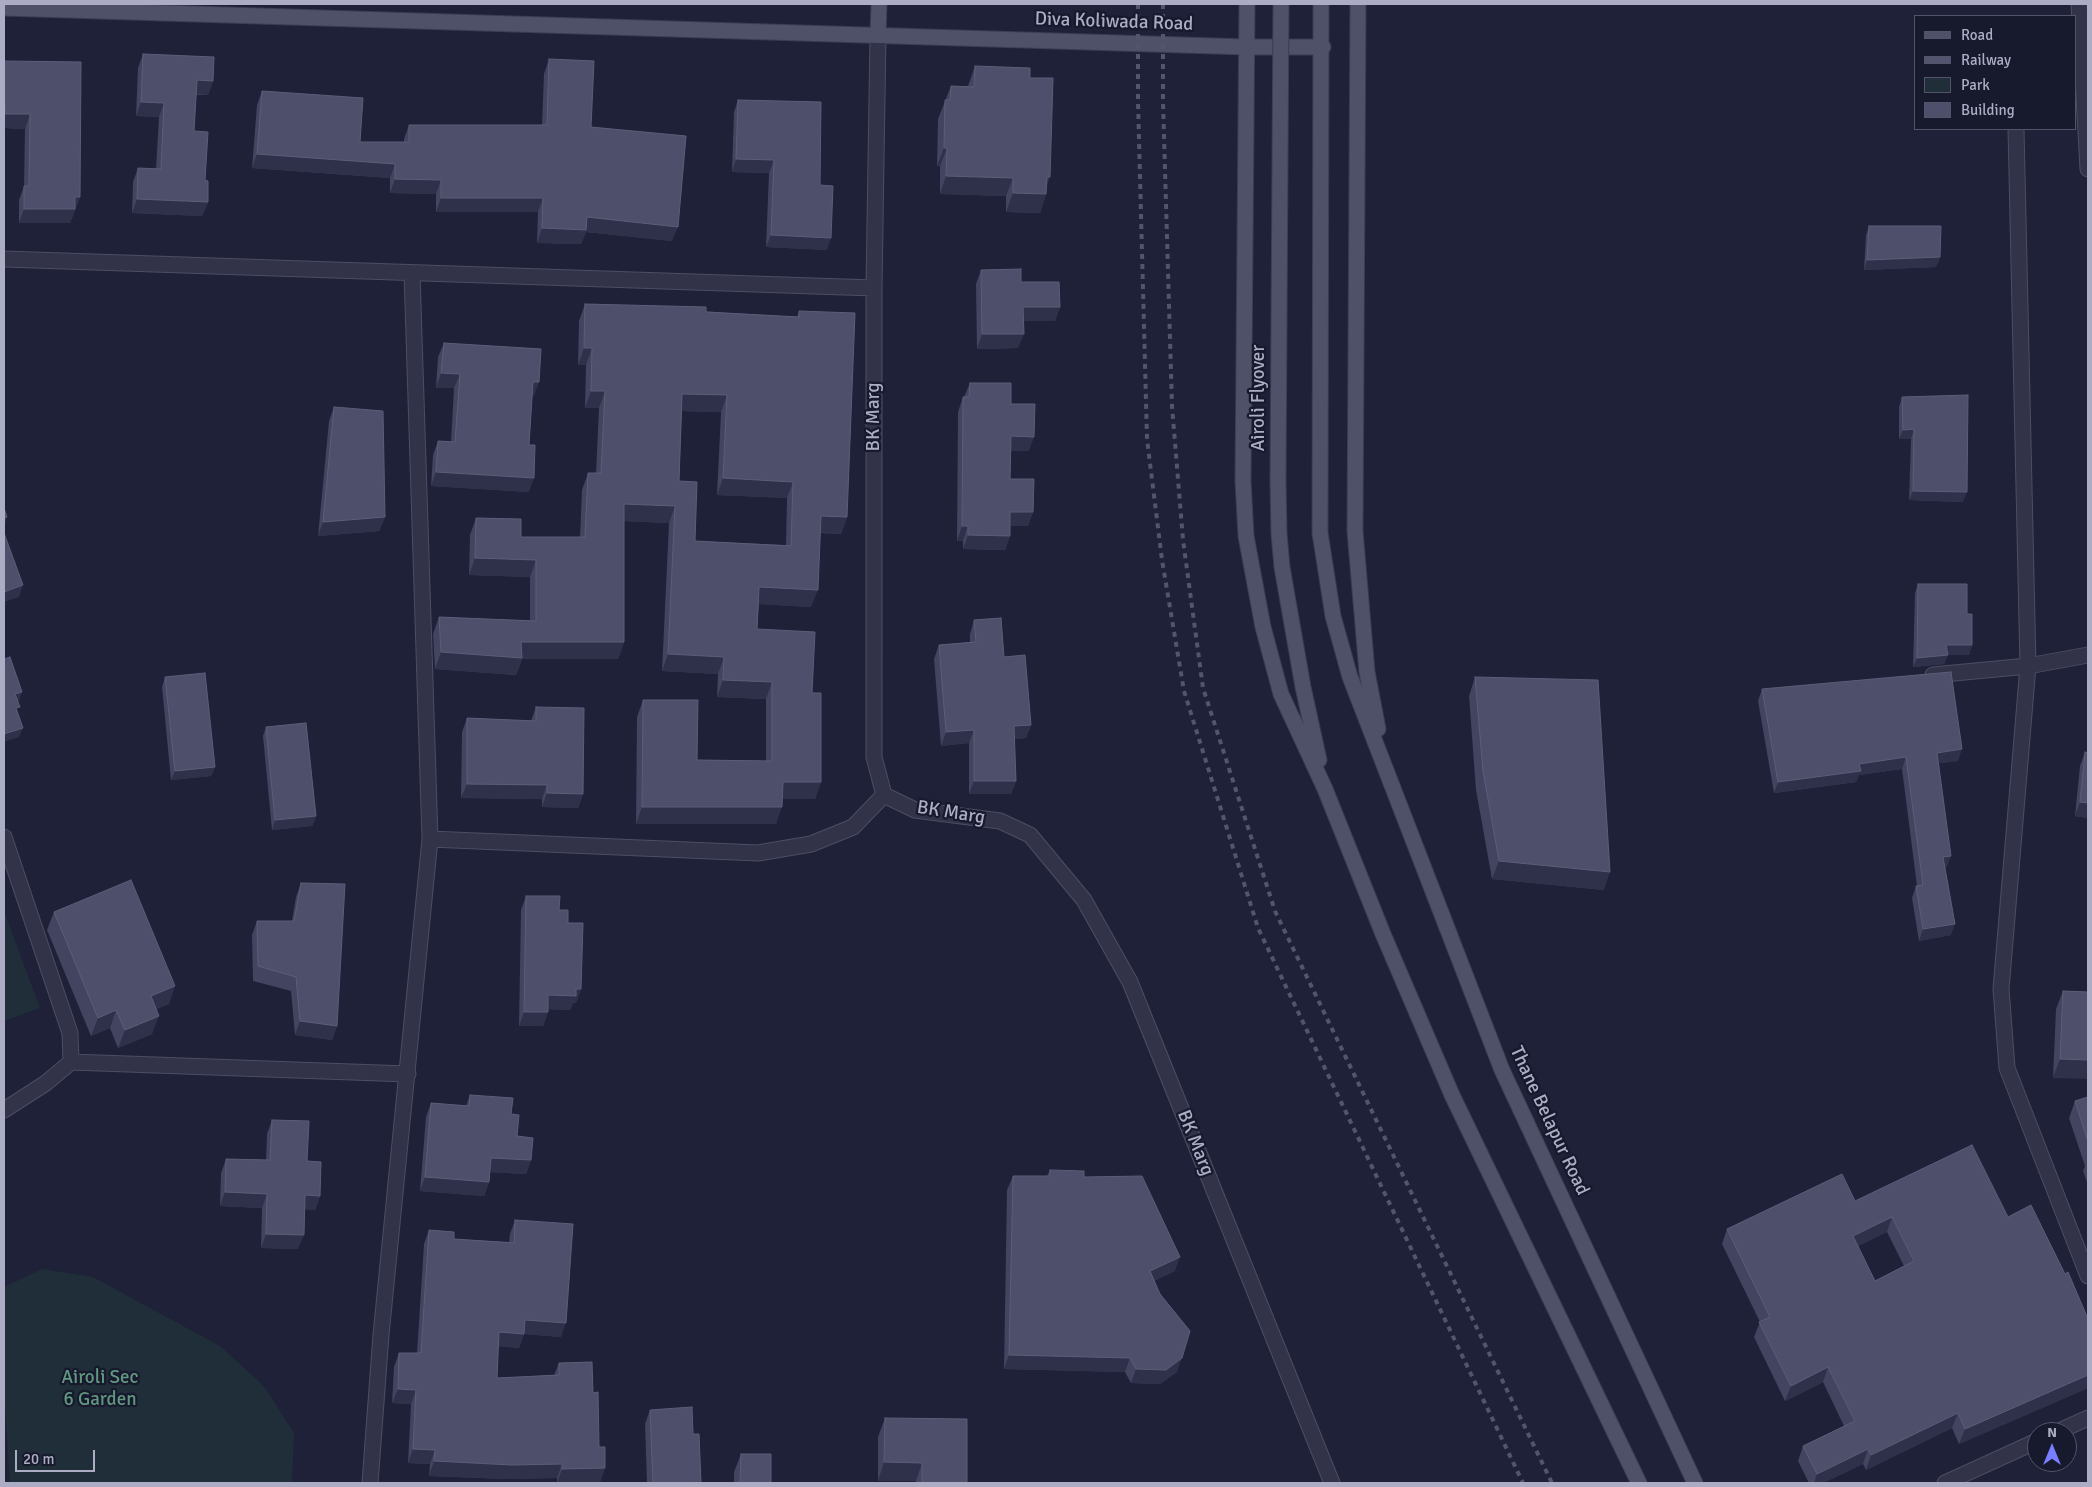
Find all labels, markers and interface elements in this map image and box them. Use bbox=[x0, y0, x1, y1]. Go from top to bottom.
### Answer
street label: Diva Koliwada Road bbox=[1034, 8, 1194, 36]
legend bbox=[1914, 15, 2077, 130]
text: Road bbox=[1961, 26, 1993, 44]
text: Railway bbox=[1961, 51, 2011, 69]
text: Park bbox=[1961, 76, 1990, 94]
text: Building bbox=[1961, 101, 2015, 119]
street label: Airoli Flyover bbox=[1248, 345, 1270, 451]
street label: BK Marg bbox=[863, 383, 885, 451]
street label: BK Marg bbox=[915, 796, 987, 830]
street label: Thane Belapur Road bbox=[1504, 1043, 1594, 1199]
street label: BK Marg bbox=[1172, 1107, 1218, 1179]
park label: Airoli Sec 6 Garden bbox=[61, 1367, 139, 1411]
north arrow bbox=[2027, 1422, 2077, 1472]
text: N bbox=[2047, 1424, 2057, 1441]
scale bar bbox=[18, 1440, 98, 1472]
text: 20 m bbox=[23, 1450, 54, 1468]

